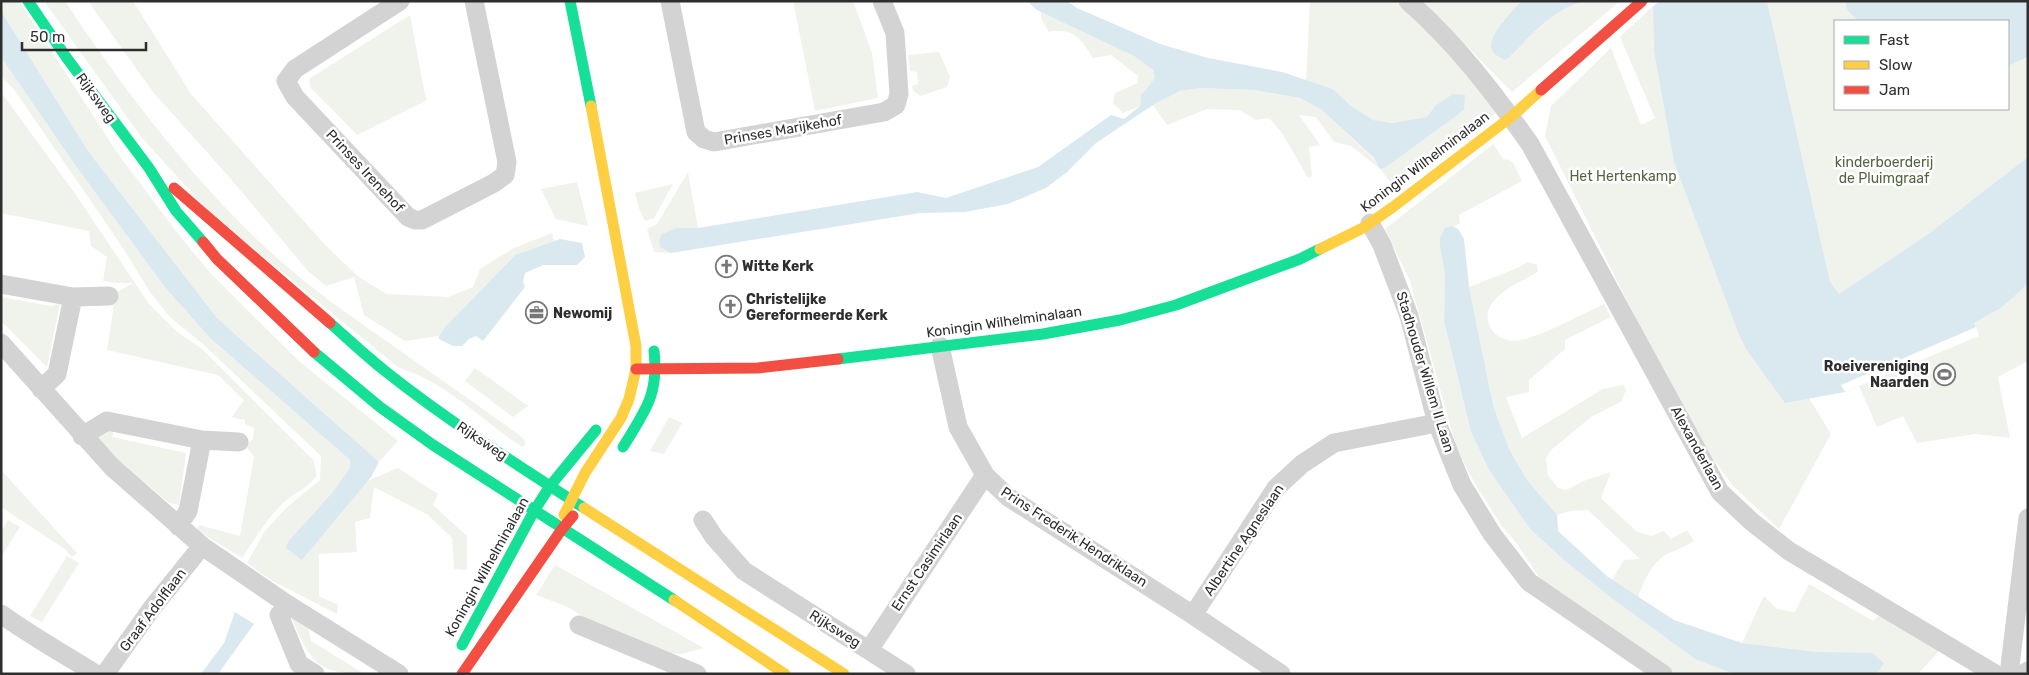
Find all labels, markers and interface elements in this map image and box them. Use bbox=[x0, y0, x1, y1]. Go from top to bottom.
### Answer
scale bar bbox=[22, 20, 146, 52]
legend bbox=[1834, 20, 2009, 110]
text: 50 m bbox=[30, 28, 65, 46]
text: Fast bbox=[1879, 31, 1909, 49]
text: Slow bbox=[1879, 56, 1912, 74]
street label: Rijksweg bbox=[72, 70, 120, 126]
text: Jam bbox=[1879, 81, 1910, 99]
street label: Koningin Wilhelminalaan bbox=[1357, 108, 1493, 216]
street label: Prinses Marijkehof bbox=[723, 111, 844, 149]
street label: Prinses Irenehof bbox=[322, 126, 408, 216]
park label: kinderboerderij de Pluimgraaf bbox=[1835, 154, 1933, 187]
park label: Het Hertenkamp bbox=[1569, 168, 1677, 185]
church icon: Witte Kerk bbox=[714, 254, 738, 278]
place label: Witte Kerk bbox=[742, 258, 815, 275]
street label: Stadhouder Willem II Laan bbox=[1392, 289, 1458, 455]
place label: Christelijke Gereformeerde Kerk bbox=[746, 291, 888, 324]
church icon: Christelijke Gereformeerde Kerk bbox=[718, 295, 742, 319]
office icon: Newomij bbox=[525, 301, 549, 325]
street label: Koningin Wilhelminalaan bbox=[925, 303, 1083, 341]
place label: Newomij bbox=[553, 305, 612, 322]
place label: Roeivereniging Naarden bbox=[1824, 358, 1929, 391]
sports icon: Roeivereniging Naarden bbox=[1933, 362, 1957, 386]
street label: Alexanderlaan bbox=[1667, 403, 1727, 493]
street label: Rijksweg bbox=[453, 418, 511, 464]
street label: Albertine Agneslaan bbox=[1200, 481, 1288, 599]
street label: Prins Frederik Hendriklaan bbox=[998, 483, 1150, 591]
street label: Koningin Wilhelminalaan bbox=[442, 494, 532, 640]
street label: Ernst Casimirlaan bbox=[888, 510, 966, 614]
street label: Graaf Adolflaan bbox=[116, 565, 190, 655]
street label: Rijksweg bbox=[806, 607, 864, 651]

